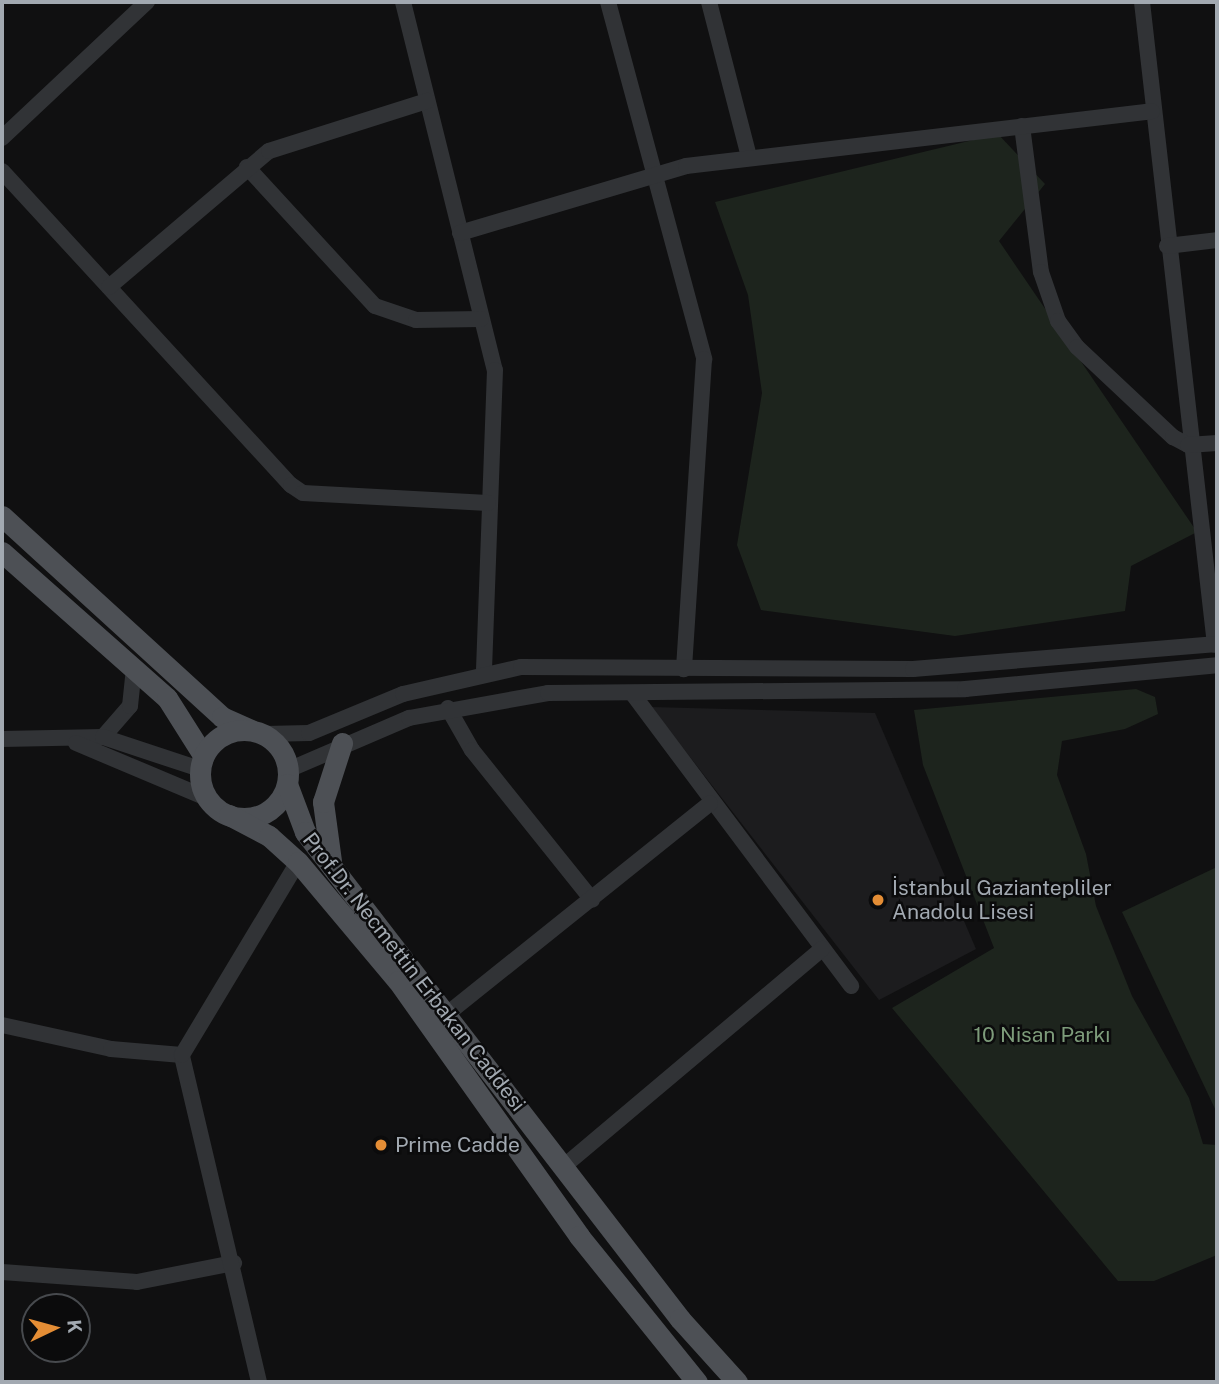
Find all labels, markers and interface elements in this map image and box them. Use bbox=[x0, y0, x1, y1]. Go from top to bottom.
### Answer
street label: Prof.Dr. Necmettin Erbakan Caddesi bbox=[297, 828, 531, 1116]
place label: İstanbul Gaziantepliler Anadolu Lisesi bbox=[892, 875, 1112, 925]
marker: İstanbul Gaziantepliler Anadolu Lisesi bbox=[870, 892, 886, 908]
park label: 10 Nisan Parkı bbox=[974, 1022, 1110, 1048]
place label: Prime Cadde bbox=[395, 1132, 520, 1158]
marker: Prime Cadde bbox=[373, 1137, 389, 1153]
north arrow bbox=[21, 1293, 91, 1363]
text: K bbox=[63, 1319, 86, 1334]

